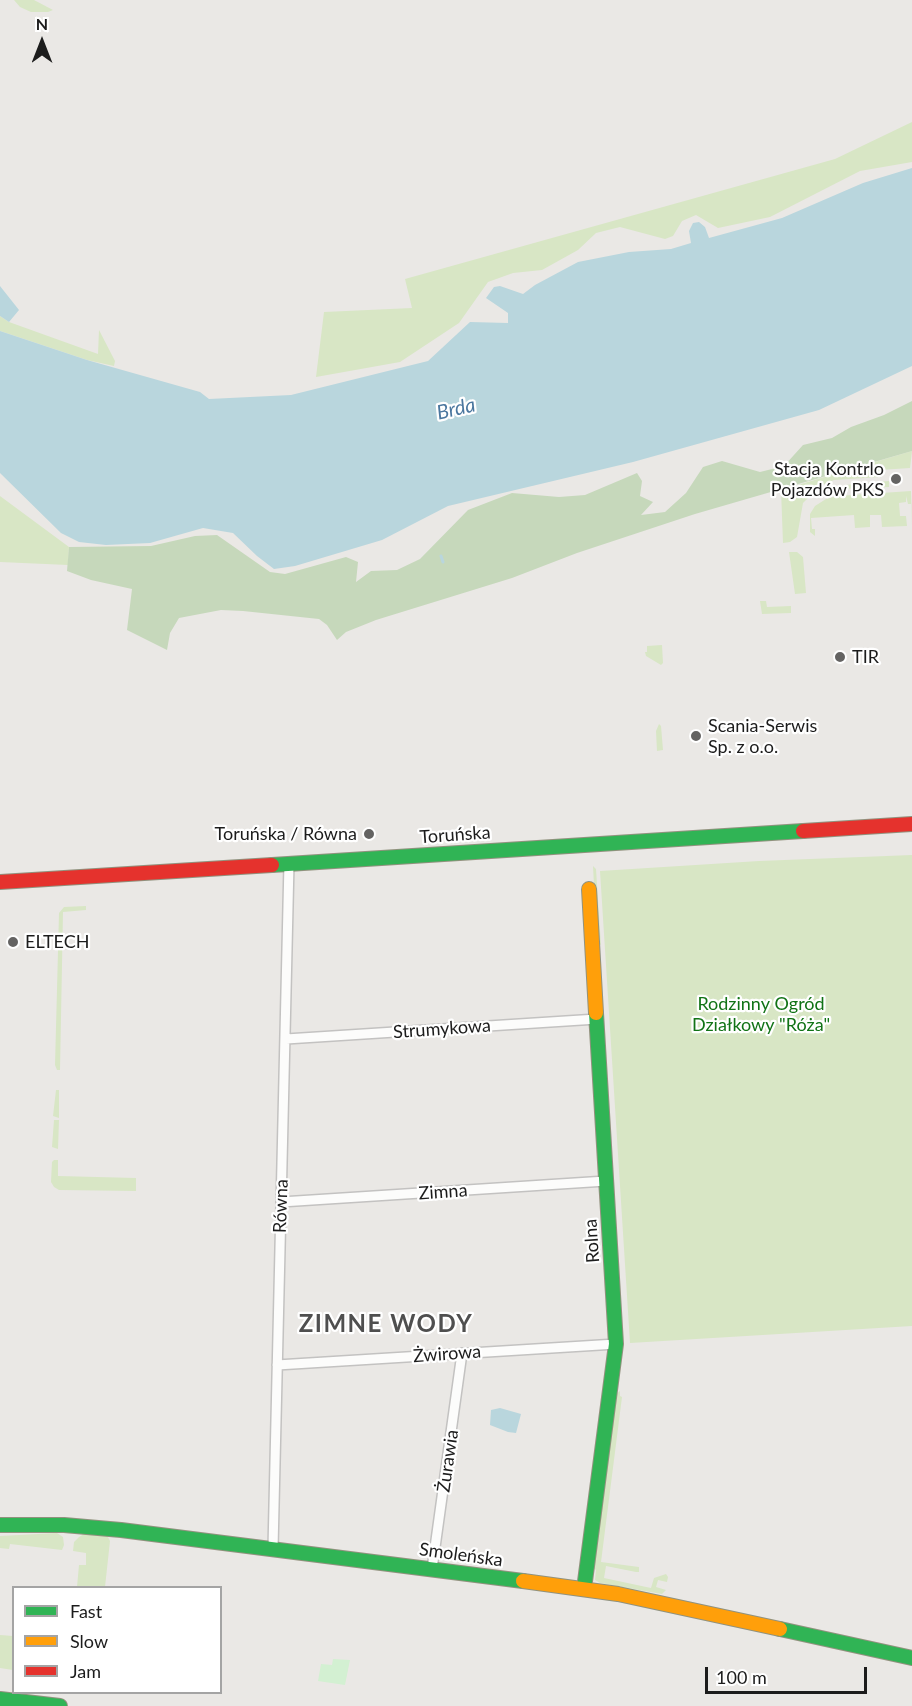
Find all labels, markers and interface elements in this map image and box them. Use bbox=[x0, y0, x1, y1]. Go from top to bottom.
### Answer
north arrow bbox=[12, 12, 72, 72]
text: N bbox=[36, 14, 48, 33]
water label: Brda bbox=[434, 393, 478, 425]
place label: Stacja Kontrlo Pojazdów PKS bbox=[771, 458, 884, 500]
marker: Stacja Kontrlo Pojazdów PKS bbox=[889, 472, 903, 486]
place label: TIR bbox=[852, 646, 879, 668]
marker: TIR bbox=[833, 650, 847, 664]
place label: Scania-Serwis Sp. z o.o. bbox=[708, 715, 817, 758]
marker: Scania-Serwis Sp. z o.o. bbox=[689, 729, 703, 743]
street label: Toruńska bbox=[419, 822, 491, 848]
place label: Toruńska / Równa bbox=[215, 823, 357, 845]
marker: Toruńska / Równa bbox=[362, 827, 376, 841]
place label: ELTECH bbox=[25, 931, 89, 953]
marker: ELTECH bbox=[6, 935, 20, 949]
park label: Rodzinny Ogród Działkowy "Róża" bbox=[692, 993, 830, 1036]
street label: Strumykowa bbox=[392, 1015, 492, 1043]
street label: Równa bbox=[269, 1179, 293, 1233]
street label: Zimna bbox=[418, 1180, 468, 1204]
street label: Rolna bbox=[580, 1218, 604, 1264]
district label: ZIMNE WODY bbox=[299, 1310, 473, 1338]
street label: Żwirowa bbox=[412, 1341, 482, 1367]
street label: Żurawia bbox=[433, 1428, 463, 1494]
street label: Smoleńska bbox=[418, 1538, 504, 1572]
legend bbox=[12, 1586, 222, 1694]
text: Fast bbox=[70, 1600, 102, 1622]
text: Slow bbox=[70, 1630, 108, 1652]
scale bar bbox=[708, 1655, 870, 1693]
text: Jam bbox=[70, 1660, 101, 1682]
text: 100 m bbox=[716, 1666, 767, 1688]

